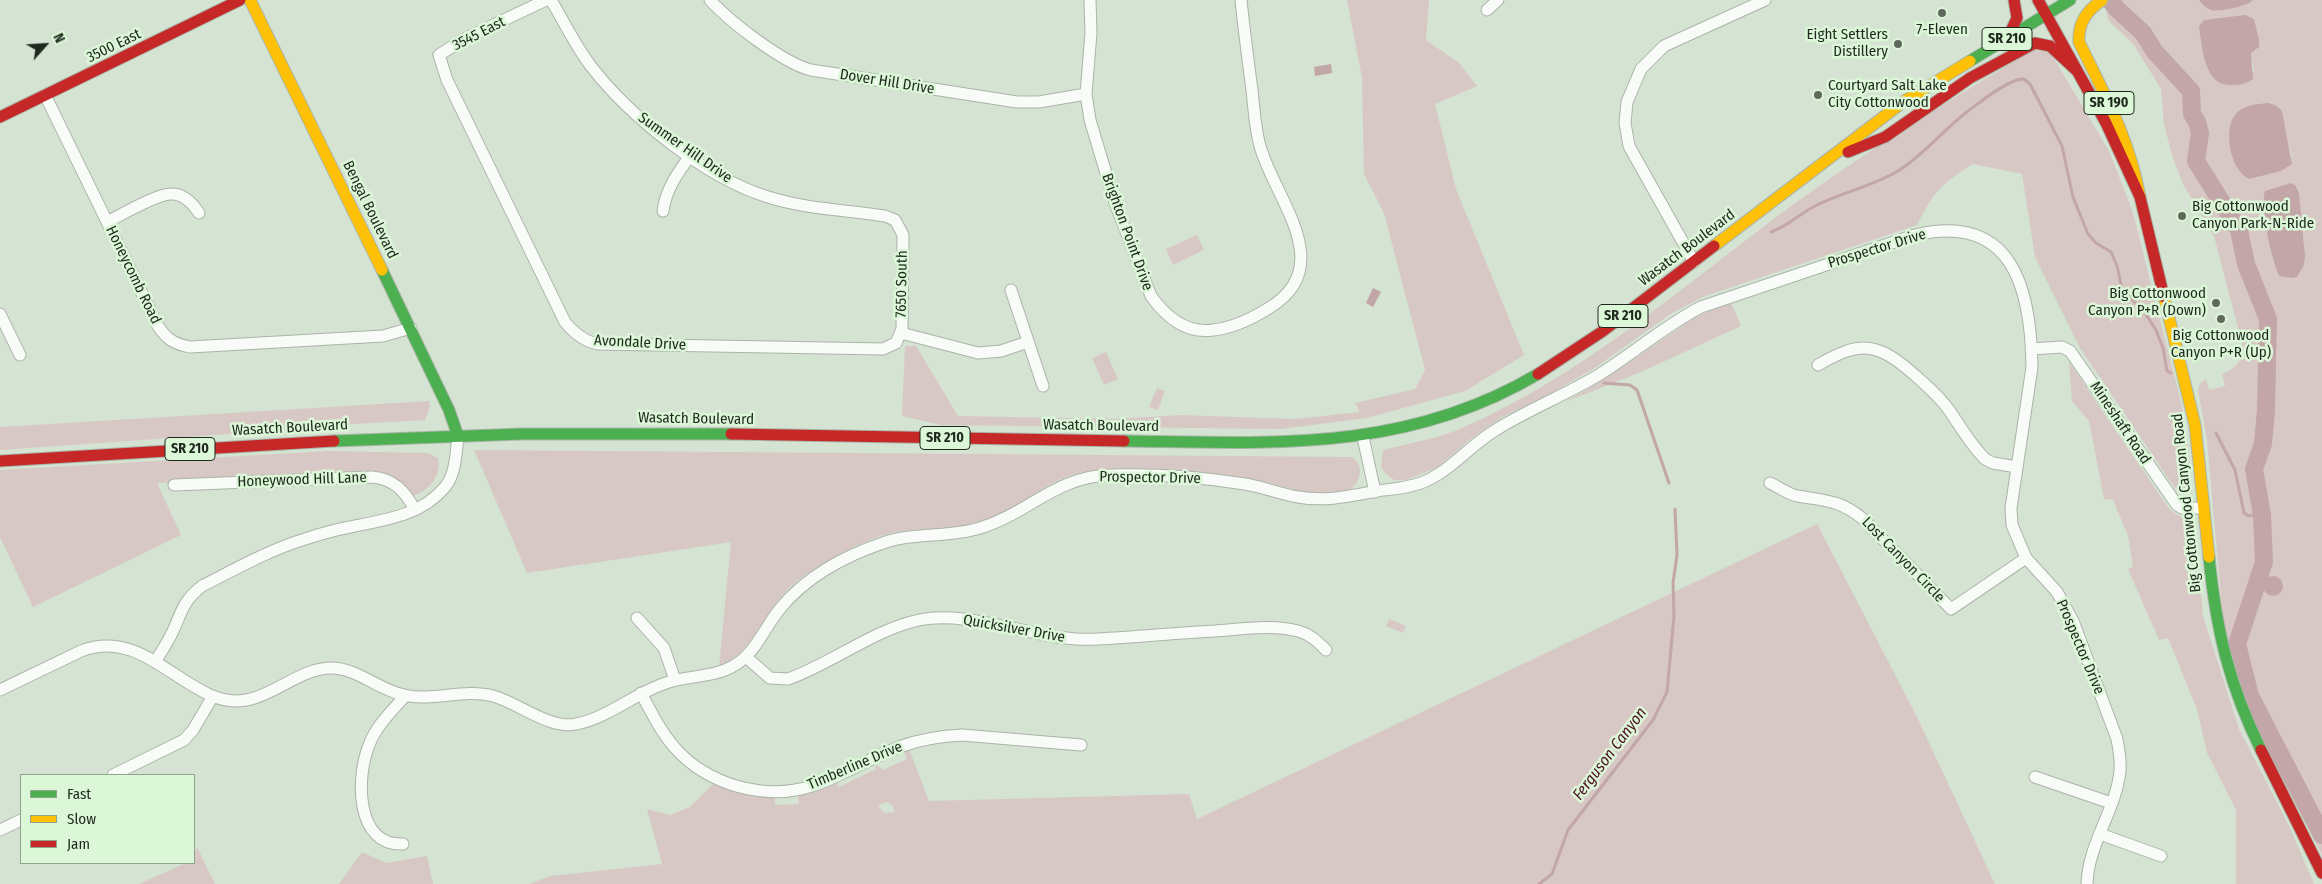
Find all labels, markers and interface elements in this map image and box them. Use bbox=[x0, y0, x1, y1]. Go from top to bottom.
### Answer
marker: 7-Eleven bbox=[1936, 7, 1948, 19]
street label: 3545 East bbox=[450, 13, 508, 55]
north arrow bbox=[20, 20, 70, 70]
place label: 7-Eleven bbox=[1916, 21, 1968, 39]
street label: 3500 East bbox=[84, 25, 144, 67]
place label: Eight Settlers Distillery bbox=[1807, 26, 1888, 61]
road number: SR 210 bbox=[1982, 28, 2032, 50]
text: N bbox=[49, 31, 68, 46]
marker: Eight Settlers Distillery bbox=[1892, 38, 1904, 50]
street label: Dover Hill Drive bbox=[838, 66, 936, 98]
place label: Courtyard Salt Lake City Cottonwood bbox=[1828, 77, 1947, 112]
marker: Courtyard Salt Lake City Cottonwood bbox=[1812, 89, 1824, 101]
road number: SR 190 bbox=[2084, 92, 2134, 115]
street label: Summer Hill Drive bbox=[635, 109, 735, 187]
street label: Bengal Boulevard bbox=[338, 158, 402, 262]
street label: Brighton Point Drive bbox=[1097, 171, 1157, 293]
place label: Big Cottonwood Canyon Park-N-Ride bbox=[2192, 198, 2314, 233]
street label: Wasatch Boulevard bbox=[1635, 206, 1739, 290]
marker: Big Cottonwood Canyon Park-N-Ride bbox=[2176, 210, 2188, 222]
street label: Honeycomb Road bbox=[101, 223, 165, 327]
street label: Prospector Drive bbox=[1826, 226, 1928, 272]
street label: 7650 South bbox=[892, 250, 912, 318]
place label: Big Cottonwood Canyon P+R (Down) bbox=[2088, 285, 2206, 320]
marker: Big Cottonwood Canyon P+R (Down) bbox=[2210, 297, 2222, 309]
road number: SR 210 bbox=[1598, 304, 1648, 328]
marker: Big Cottonwood Canyon P+R (Up) bbox=[2215, 313, 2227, 325]
place label: Big Cottonwood Canyon P+R (Up) bbox=[2171, 327, 2271, 362]
street label: Avondale Drive bbox=[594, 332, 686, 354]
street label: Mineshaft Road bbox=[2086, 378, 2154, 468]
street label: Wasatch Boulevard bbox=[638, 409, 754, 429]
street label: Big Cottonwood Canyon Road bbox=[2169, 413, 2205, 593]
street label: Wasatch Boulevard bbox=[232, 416, 348, 440]
street label: Wasatch Boulevard bbox=[1043, 416, 1159, 436]
road number: SR 210 bbox=[920, 426, 970, 449]
road number: SR 210 bbox=[165, 438, 215, 460]
street label: Prospector Drive bbox=[1099, 468, 1201, 488]
street label: Honeywood Hill Lane bbox=[237, 469, 367, 491]
street label: Lost Canyon Circle bbox=[1858, 514, 1948, 606]
street label: Prospector Drive bbox=[2052, 597, 2108, 697]
street label: Quicksilver Drive bbox=[962, 611, 1066, 647]
water label: Ferguson Canyon bbox=[1569, 704, 1651, 804]
street label: Timberline Drive bbox=[805, 738, 905, 794]
legend bbox=[20, 774, 195, 864]
text: Fast bbox=[67, 785, 91, 803]
text: Slow bbox=[67, 810, 96, 828]
text: Jam bbox=[67, 835, 90, 853]

